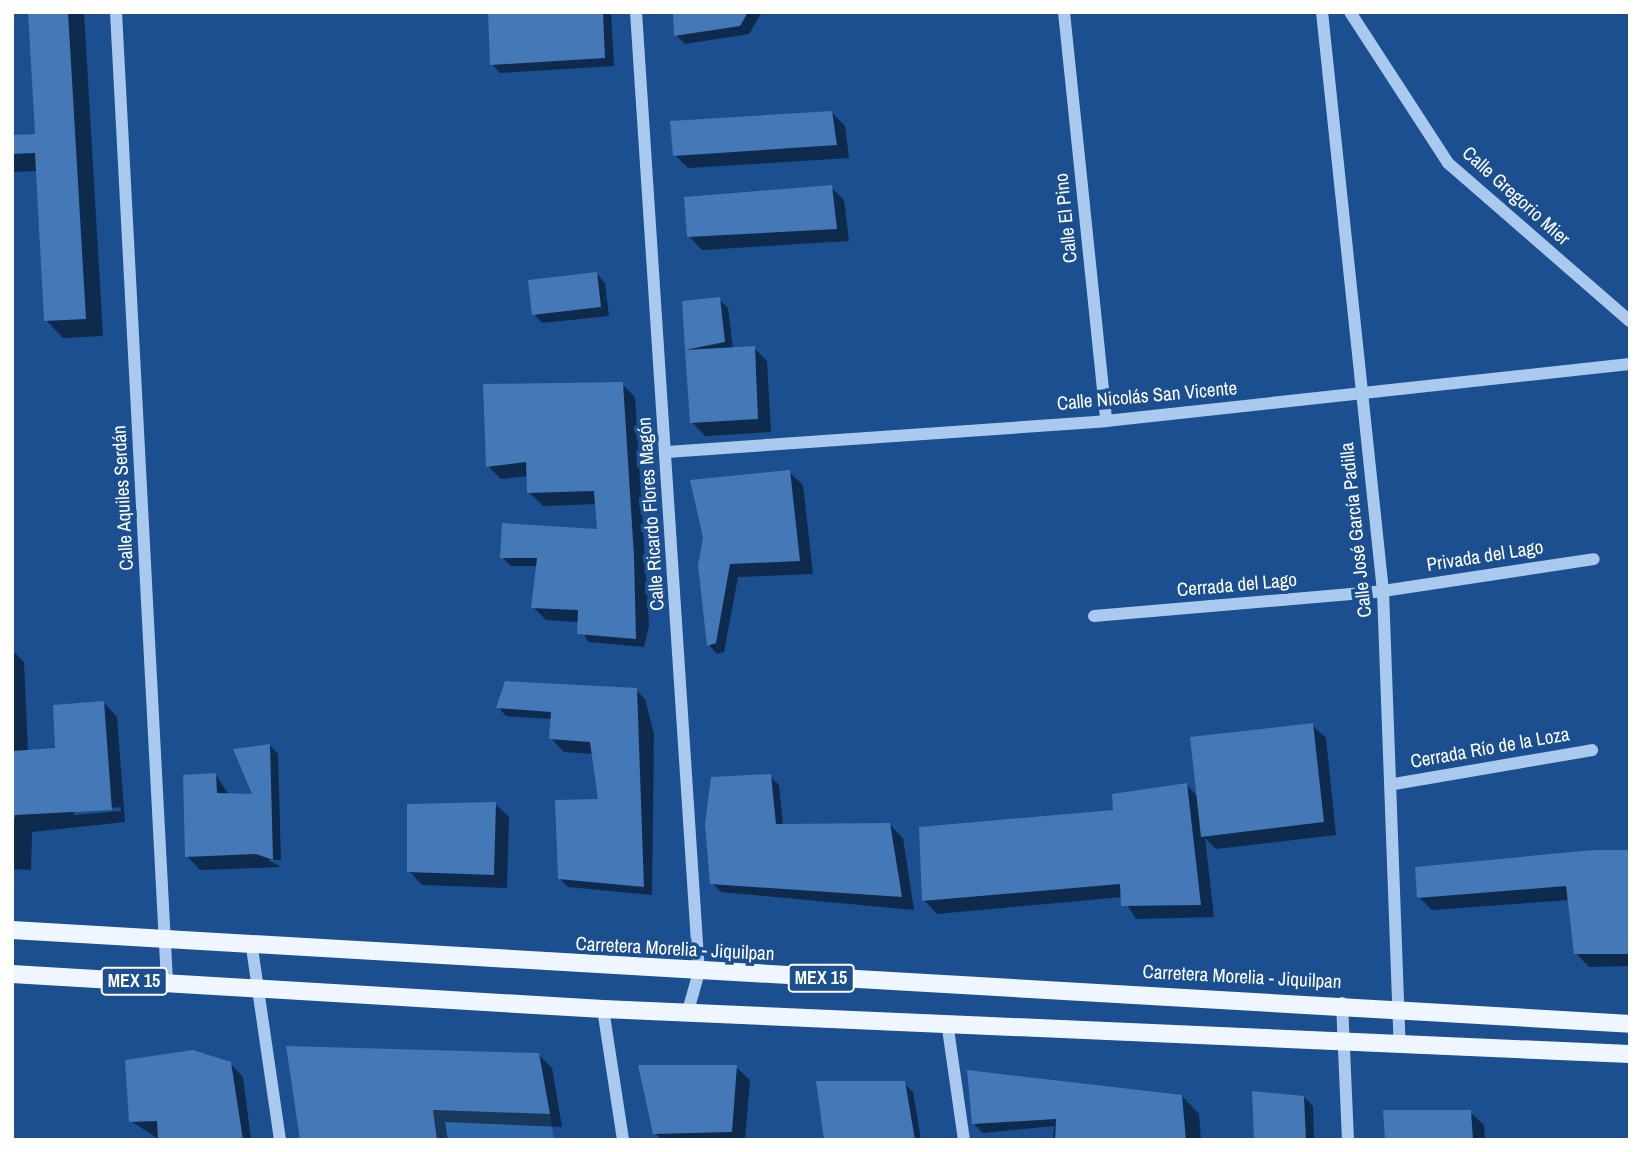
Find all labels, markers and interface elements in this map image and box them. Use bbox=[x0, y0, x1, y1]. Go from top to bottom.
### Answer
street label: Calle Gregorio Mier bbox=[1458, 142, 1574, 250]
street label: Calle El Pino bbox=[1050, 172, 1082, 264]
street label: Calle Nicolás San Vicente bbox=[1056, 377, 1238, 415]
street label: Calle Ricardo Flores Magón bbox=[633, 416, 669, 612]
street label: Calle Aquiles Serdán bbox=[108, 424, 138, 572]
street label: Calle José García Padilla bbox=[1335, 441, 1377, 619]
street label: Privada del Lago bbox=[1425, 536, 1545, 576]
street label: Cerrada del Lago bbox=[1176, 568, 1298, 602]
street label: Cerrada Río de la Loza bbox=[1409, 723, 1571, 773]
street label: Carretera Morelia - Jiquilpan bbox=[575, 932, 775, 966]
street label: Carretera Morelia - Jiquilpan bbox=[1142, 960, 1342, 994]
road number: MEX 15 bbox=[786, 964, 856, 993]
road number: MEX 15 bbox=[99, 966, 169, 996]

